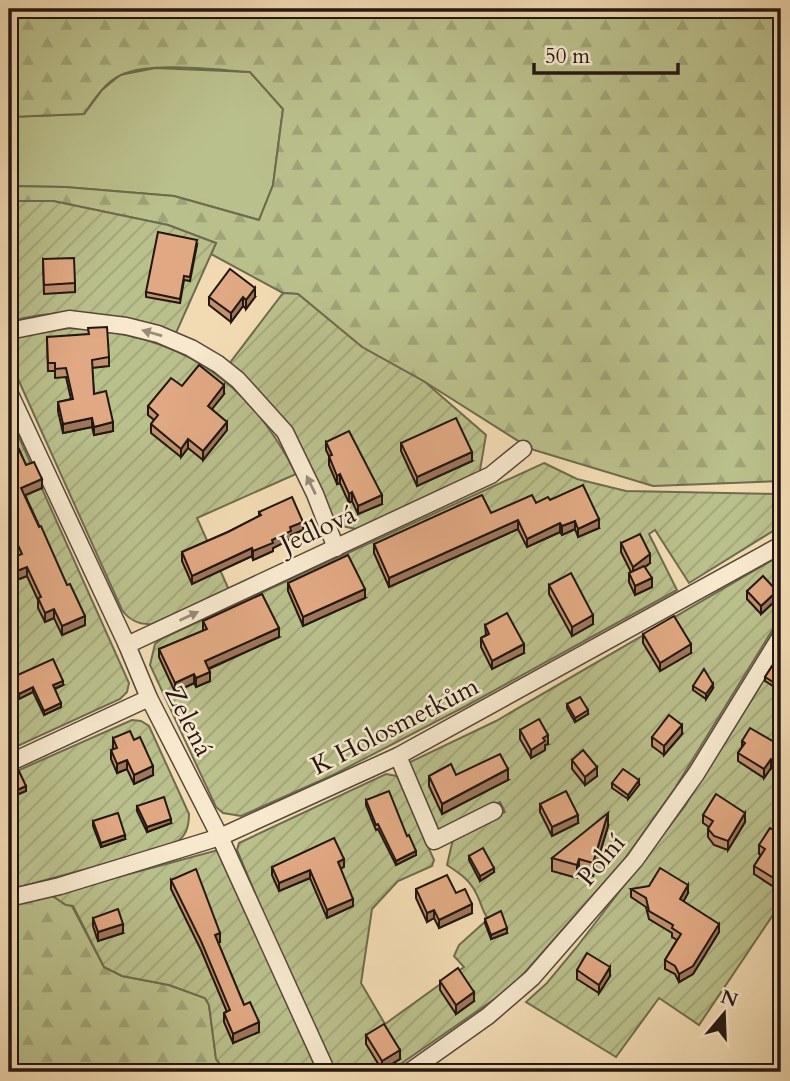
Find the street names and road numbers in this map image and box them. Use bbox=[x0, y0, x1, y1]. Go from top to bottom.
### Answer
street label: Jedlová bbox=[271, 496, 361, 563]
street label: K Holosmetkům bbox=[305, 669, 485, 783]
street label: Zelená bbox=[156, 680, 222, 762]
street label: Polní bbox=[569, 826, 633, 894]

